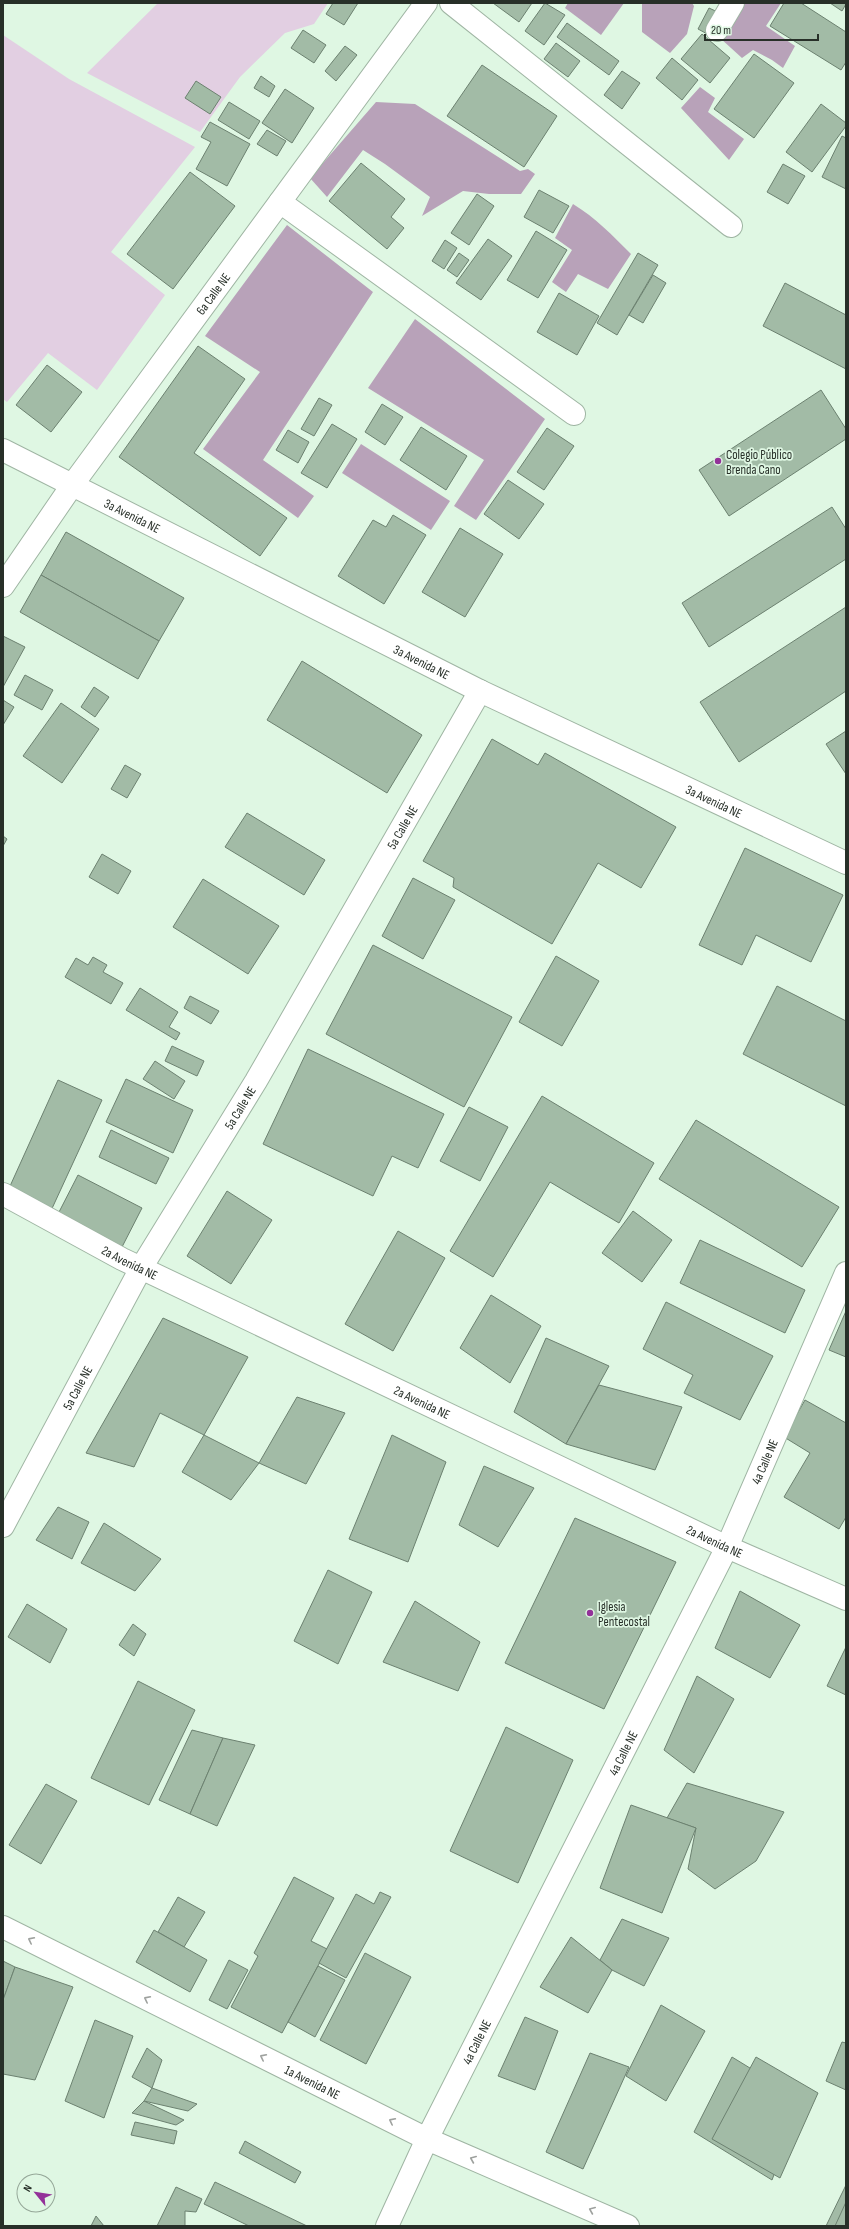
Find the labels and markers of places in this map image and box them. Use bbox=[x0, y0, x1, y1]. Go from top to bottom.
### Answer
place label: Colegio Público Brenda Cano bbox=[726, 447, 792, 478]
marker: Colegio Público Brenda Cano bbox=[713, 456, 723, 466]
place label: Iglesia Pentecostal bbox=[598, 1599, 650, 1630]
marker: Iglesia Pentecostal bbox=[585, 1608, 595, 1618]

